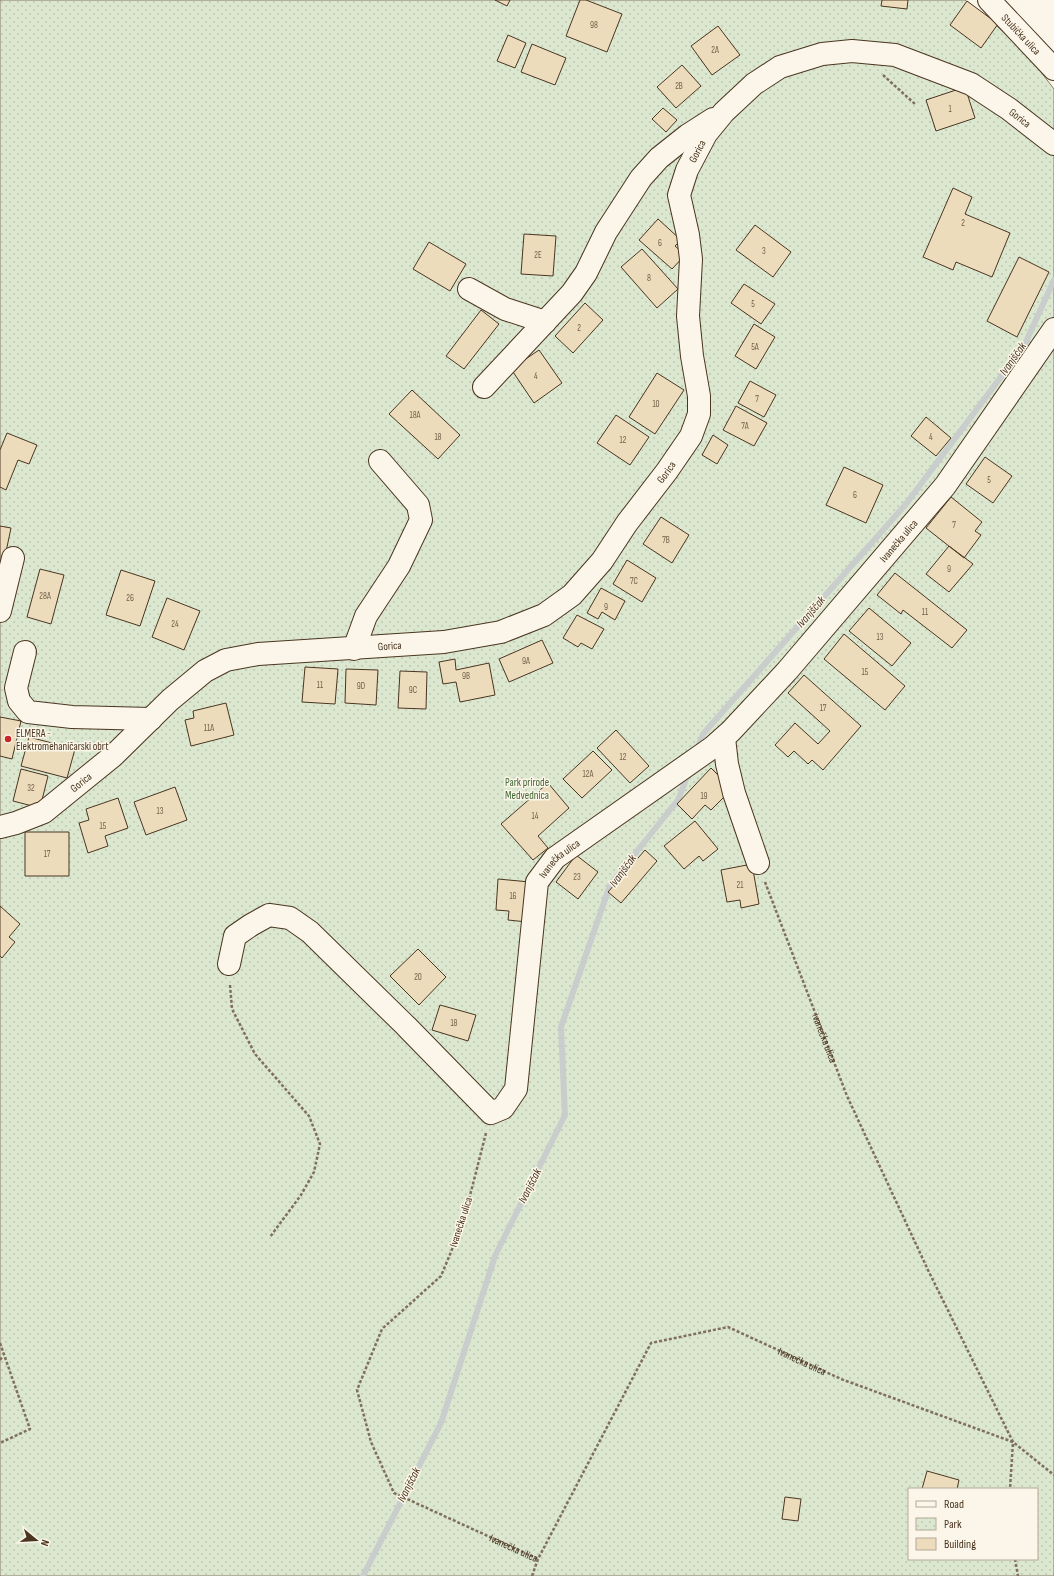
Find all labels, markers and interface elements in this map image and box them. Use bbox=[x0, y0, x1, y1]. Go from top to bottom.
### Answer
street label: Stubička ulica bbox=[999, 11, 1044, 57]
house number: 98 bbox=[590, 20, 598, 31]
house number: 2A bbox=[711, 45, 719, 56]
house number: 2B bbox=[675, 81, 683, 92]
house number: 1 bbox=[948, 104, 952, 115]
street label: Gorica bbox=[1007, 105, 1033, 130]
street label: Gorica bbox=[686, 137, 708, 165]
house number: 2 bbox=[961, 218, 965, 229]
house number: 6 bbox=[658, 238, 662, 249]
house number: 3 bbox=[762, 246, 766, 257]
house number: 2E bbox=[534, 250, 542, 261]
house number: 8 bbox=[647, 273, 651, 284]
house number: 5 bbox=[751, 299, 755, 310]
house number: 2 bbox=[577, 323, 581, 334]
water label: Ivanjščak bbox=[996, 339, 1030, 378]
house number: 5A bbox=[751, 342, 759, 353]
house number: 4 bbox=[534, 371, 538, 382]
house number: 7 bbox=[755, 394, 759, 405]
house number: 10 bbox=[652, 399, 660, 410]
house number: 18A bbox=[410, 410, 421, 421]
house number: 7A bbox=[741, 421, 749, 432]
house number: 18 bbox=[434, 432, 442, 443]
house number: 4 bbox=[929, 432, 933, 443]
house number: 12 bbox=[620, 435, 627, 446]
street label: Gorica bbox=[654, 459, 678, 486]
house number: 5 bbox=[987, 475, 991, 486]
house number: 6 bbox=[853, 490, 857, 501]
street label: Ivanečka ulica bbox=[877, 517, 920, 565]
house number: 7 bbox=[952, 520, 956, 531]
house number: 7B bbox=[662, 535, 670, 546]
house number: 9 bbox=[947, 564, 951, 575]
house number: 7C bbox=[630, 576, 638, 587]
house number: 28A bbox=[39, 591, 51, 602]
house number: 26 bbox=[126, 593, 134, 604]
water label: Ivanjščak bbox=[793, 593, 829, 631]
house number: 9 bbox=[604, 602, 608, 613]
house number: 11 bbox=[922, 607, 929, 618]
house number: 24 bbox=[171, 619, 179, 630]
house number: 13 bbox=[877, 632, 884, 643]
street label: Gorica bbox=[377, 638, 402, 653]
house number: 9A bbox=[522, 656, 530, 667]
house number: 15 bbox=[862, 667, 869, 678]
house number: 9B bbox=[462, 671, 470, 682]
house number: 11 bbox=[317, 680, 324, 691]
house number: 9D bbox=[357, 681, 365, 692]
house number: 9C bbox=[409, 685, 417, 696]
house number: 17 bbox=[820, 703, 827, 714]
house number: 11A bbox=[204, 723, 214, 734]
place label: ELMERA - Elektromehaničarski obrt bbox=[16, 727, 109, 753]
marker: ELMERA - Elektromehaničarski obrt bbox=[3, 734, 13, 744]
house number: 12 bbox=[620, 752, 627, 763]
house number: 12A bbox=[583, 769, 594, 780]
street label: Gorica bbox=[67, 770, 94, 795]
park label: Park prirode Medvednica bbox=[505, 776, 549, 802]
house number: 32 bbox=[27, 783, 35, 794]
house number: 19 bbox=[700, 791, 708, 802]
house number: 13 bbox=[157, 806, 164, 817]
house number: 14 bbox=[532, 811, 539, 822]
house number: 15 bbox=[100, 821, 107, 832]
street label: Ivanečka ulica bbox=[536, 836, 582, 880]
house number: 17 bbox=[44, 849, 51, 860]
water label: Ivanjščak bbox=[606, 851, 640, 890]
house number: 23 bbox=[573, 872, 581, 883]
house number: 21 bbox=[737, 880, 744, 891]
house number: 16 bbox=[509, 891, 517, 902]
house number: 20 bbox=[414, 972, 422, 983]
street label: Ivanečka ulica bbox=[809, 1011, 840, 1064]
house number: 18 bbox=[450, 1018, 458, 1029]
water label: Ivanjščak bbox=[515, 1166, 545, 1206]
street label: Ivanečka ulica bbox=[447, 1195, 475, 1249]
street label: Ivanečka ulica bbox=[776, 1344, 828, 1378]
water label: Ivanjščak bbox=[394, 1465, 424, 1505]
legend bbox=[908, 1488, 1038, 1560]
text: Road bbox=[944, 1497, 964, 1512]
text: Park bbox=[944, 1517, 962, 1532]
north arrow bbox=[16, 1520, 56, 1560]
street label: Ivanečka ulica bbox=[487, 1531, 540, 1565]
text: Building bbox=[944, 1537, 976, 1552]
text: N bbox=[38, 1538, 52, 1548]

